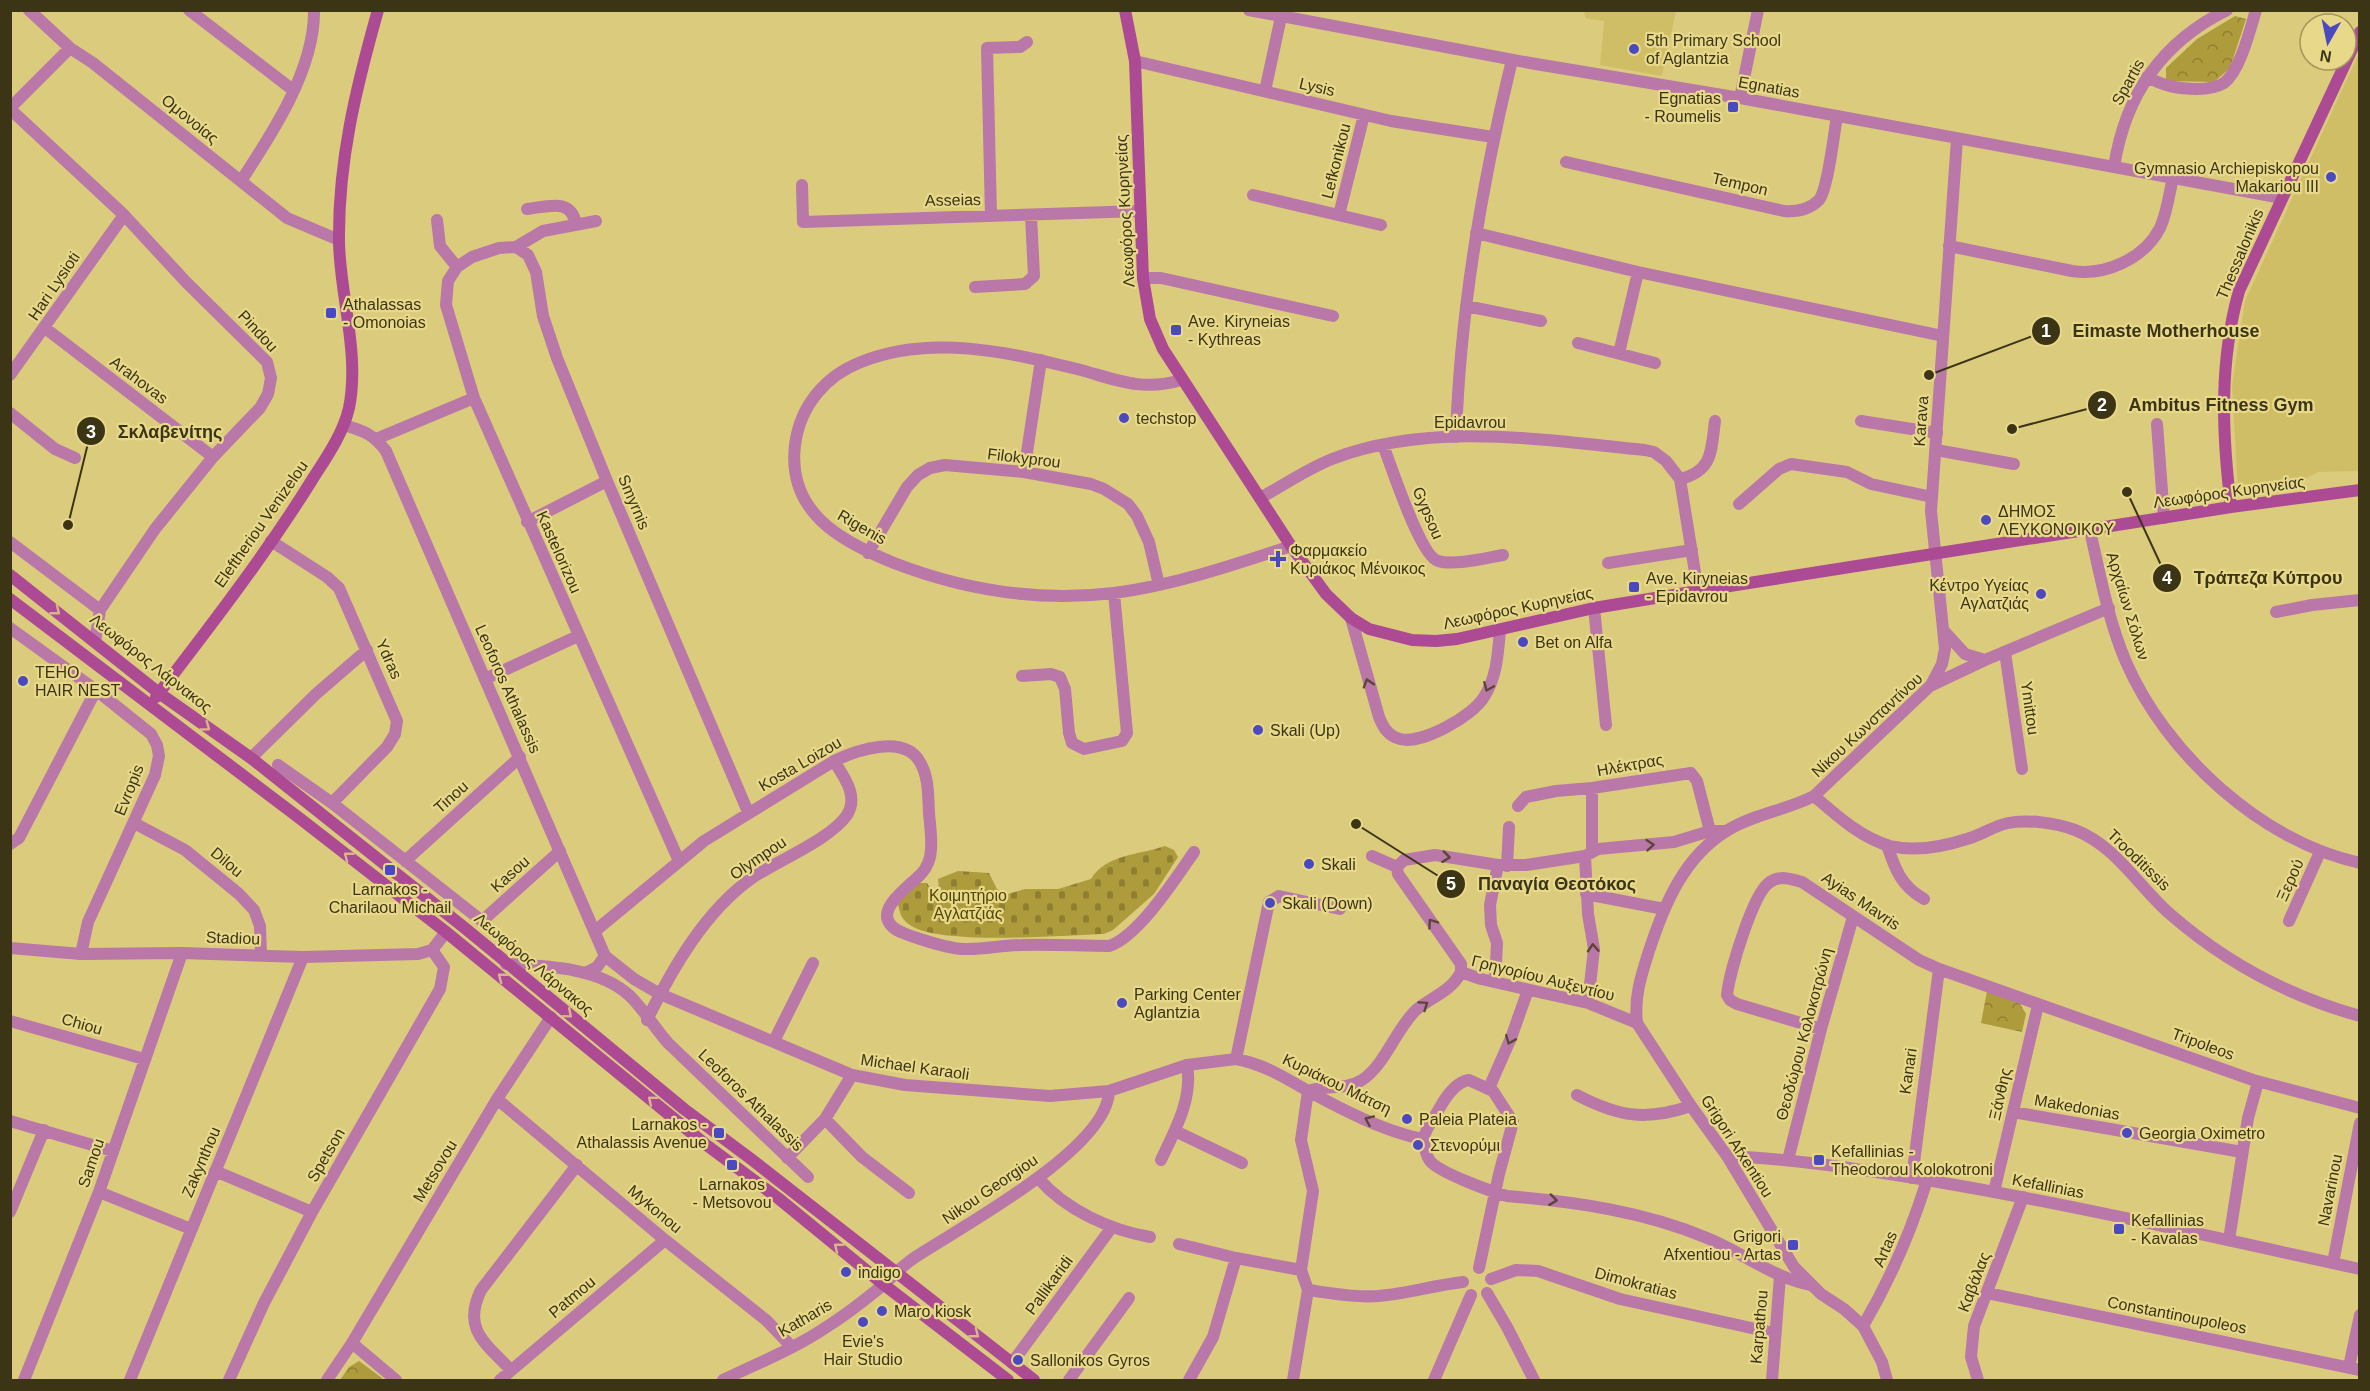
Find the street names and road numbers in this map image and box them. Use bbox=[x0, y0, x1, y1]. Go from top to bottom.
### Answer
street label: Spartis bbox=[2108, 56, 2148, 108]
street label: Egnatias bbox=[1737, 73, 1801, 101]
street label: Lysis bbox=[1298, 75, 1336, 99]
street label: Ομονοίας bbox=[158, 91, 222, 147]
street label: Lefkonikou bbox=[1318, 121, 1354, 201]
street label: Λεωφόρος Κυρηνείας bbox=[1112, 134, 1137, 288]
street label: Tempon bbox=[1710, 169, 1770, 199]
street label: Asseias bbox=[925, 191, 981, 209]
street label: Thessalonikis bbox=[2213, 206, 2267, 302]
street label: Hari Lysioti bbox=[25, 249, 83, 323]
street label: Pindou bbox=[235, 307, 281, 355]
street label: Arahovas bbox=[107, 353, 171, 407]
street label: Karava bbox=[1911, 395, 1931, 447]
street label: Epidavrou bbox=[1434, 414, 1506, 431]
street label: Filokyprou bbox=[986, 445, 1062, 471]
street label: Eleftheriou Venizelou bbox=[211, 458, 311, 590]
street label: Smyrnis bbox=[615, 472, 653, 532]
street label: Λεωφόρος Κυρηνείας bbox=[2152, 473, 2306, 511]
street label: Gypsou bbox=[1409, 484, 1447, 542]
street label: Rigenis bbox=[835, 506, 889, 548]
street label: Kastelorizou bbox=[533, 508, 585, 596]
street label: Αρχαίων Σόλων bbox=[2103, 550, 2153, 662]
street label: Λεωφόρος Κυρηνείας bbox=[1441, 584, 1595, 632]
street label: Λεωφόρος Λάρνακος bbox=[87, 610, 215, 716]
street label: Leoforos Athalassis bbox=[472, 622, 544, 756]
street label: Ydras bbox=[373, 636, 405, 682]
street label: Νίκου Κωνσταντίνου bbox=[1808, 669, 1926, 781]
street label: Ymittou bbox=[2018, 680, 2042, 736]
street label: Kosta Loizou bbox=[756, 734, 844, 794]
street label: Ηλέκτρας bbox=[1595, 751, 1665, 779]
street label: Evropis bbox=[111, 762, 147, 818]
street label: Tinou bbox=[431, 777, 471, 817]
street label: Trooditissis bbox=[2104, 826, 2174, 894]
street label: Olympou bbox=[727, 833, 789, 883]
street label: Dilou bbox=[208, 844, 246, 880]
street label: Kasou bbox=[487, 853, 533, 895]
street label: Ξερού bbox=[2273, 856, 2307, 904]
street label: Ayias Mavris bbox=[1819, 869, 1903, 933]
street label: Λεωφόρος Λάρνακος bbox=[471, 909, 597, 1019]
street label: Stadiou bbox=[206, 929, 260, 947]
street label: Θεοδώρου Κολοκοτρώνη bbox=[1773, 946, 1835, 1122]
street label: Γρηγορίου Αυξεντίου bbox=[1469, 952, 1616, 1005]
street label: Chiou bbox=[60, 1010, 104, 1038]
street label: Tripoleos bbox=[2169, 1025, 2237, 1063]
street label: Leoforos Athalassis bbox=[695, 1046, 807, 1154]
street label: Kanari bbox=[1896, 1047, 1920, 1095]
street label: Κυριάκου Μάτση bbox=[1280, 1050, 1394, 1118]
street label: Michael Karaoli bbox=[860, 1051, 970, 1083]
street label: Ξάνθης bbox=[1986, 1066, 2014, 1122]
street label: Makedonias bbox=[2033, 1091, 2121, 1123]
street label: Grigori Afxentiou bbox=[1698, 1092, 1776, 1200]
street label: Zakynthou bbox=[179, 1124, 223, 1200]
street label: Spetson bbox=[304, 1125, 348, 1185]
street label: Samou bbox=[75, 1136, 107, 1190]
street label: Metsovou bbox=[410, 1137, 460, 1205]
street label: Nikou Georgiou bbox=[939, 1151, 1041, 1227]
street label: Navarinou bbox=[2315, 1153, 2345, 1227]
street label: Kefallinias bbox=[2011, 1171, 2085, 1201]
street label: Mykonou bbox=[625, 1182, 685, 1236]
street label: Artas bbox=[1870, 1228, 1900, 1270]
street label: Καβάλας bbox=[1955, 1249, 1993, 1314]
street label: Pallikaridi bbox=[1022, 1252, 1076, 1318]
street label: Dimokratias bbox=[1593, 1264, 1679, 1302]
street label: Patmou bbox=[545, 1273, 599, 1321]
street label: Karpathou bbox=[1747, 1289, 1771, 1365]
street label: Constantinoupoleos bbox=[2106, 1293, 2248, 1337]
street label: Katharis bbox=[775, 1296, 835, 1340]

